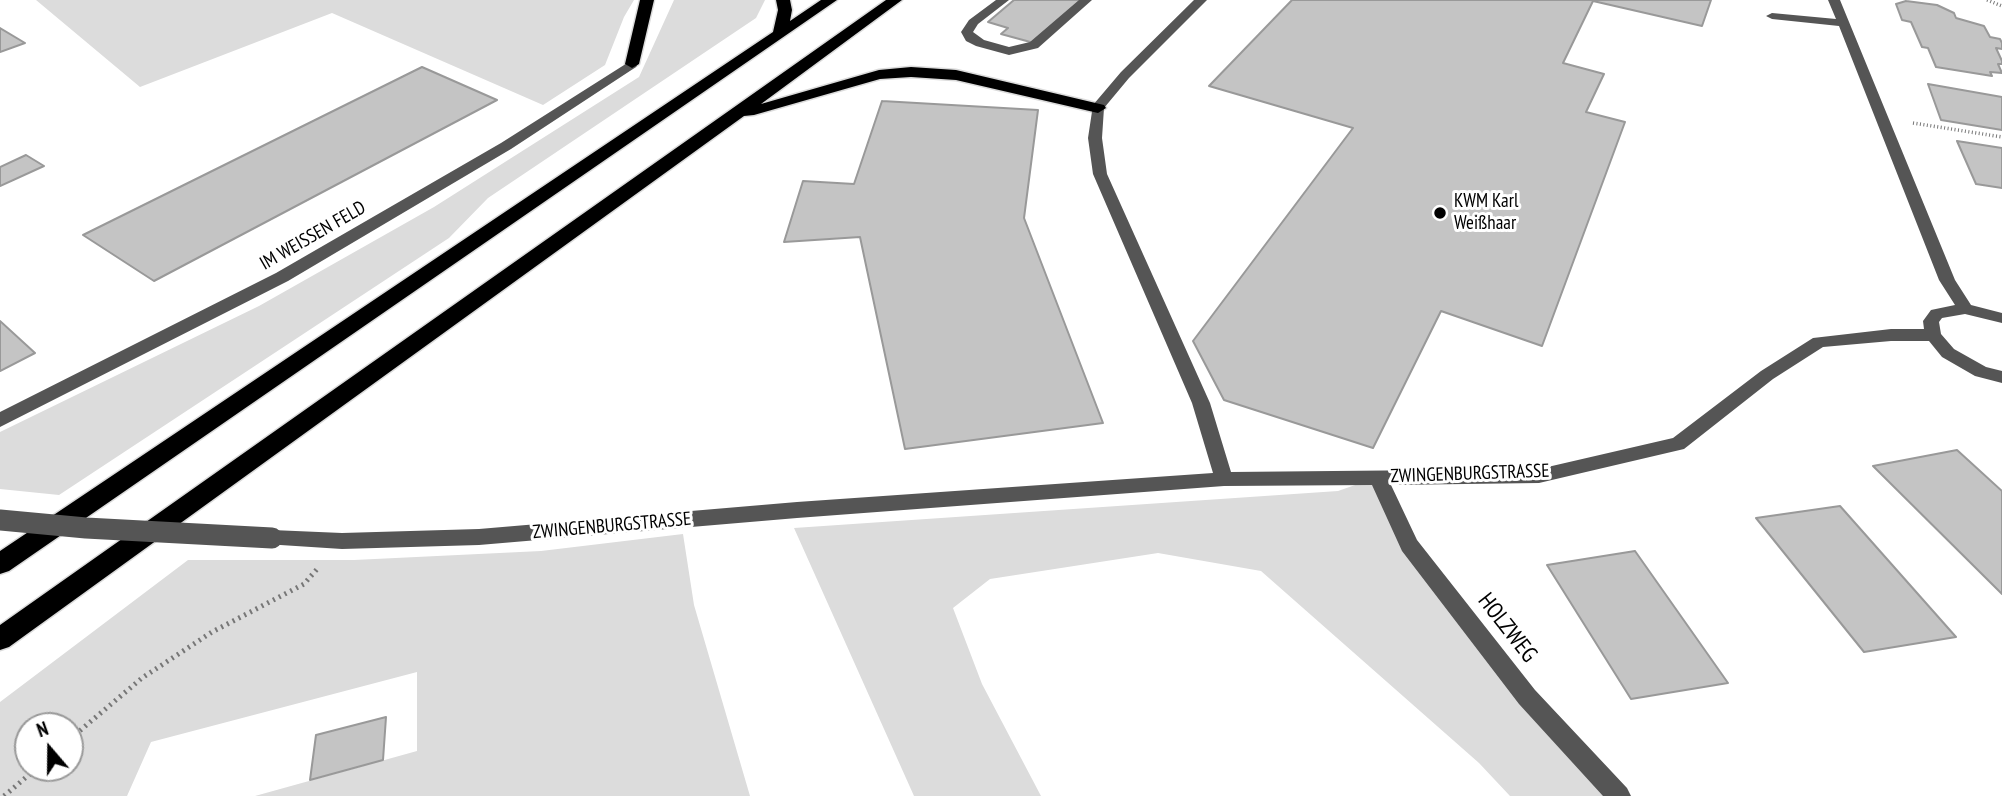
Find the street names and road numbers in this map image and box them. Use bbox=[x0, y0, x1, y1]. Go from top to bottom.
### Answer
street label: IM WEISSEN FELD bbox=[256, 197, 370, 275]
street label: ZWINGENBURGSTRASSE bbox=[1390, 460, 1550, 488]
street label: ZWINGENBURGSTRASSE bbox=[532, 508, 692, 544]
street label: HOLZWEG bbox=[1471, 588, 1543, 668]

